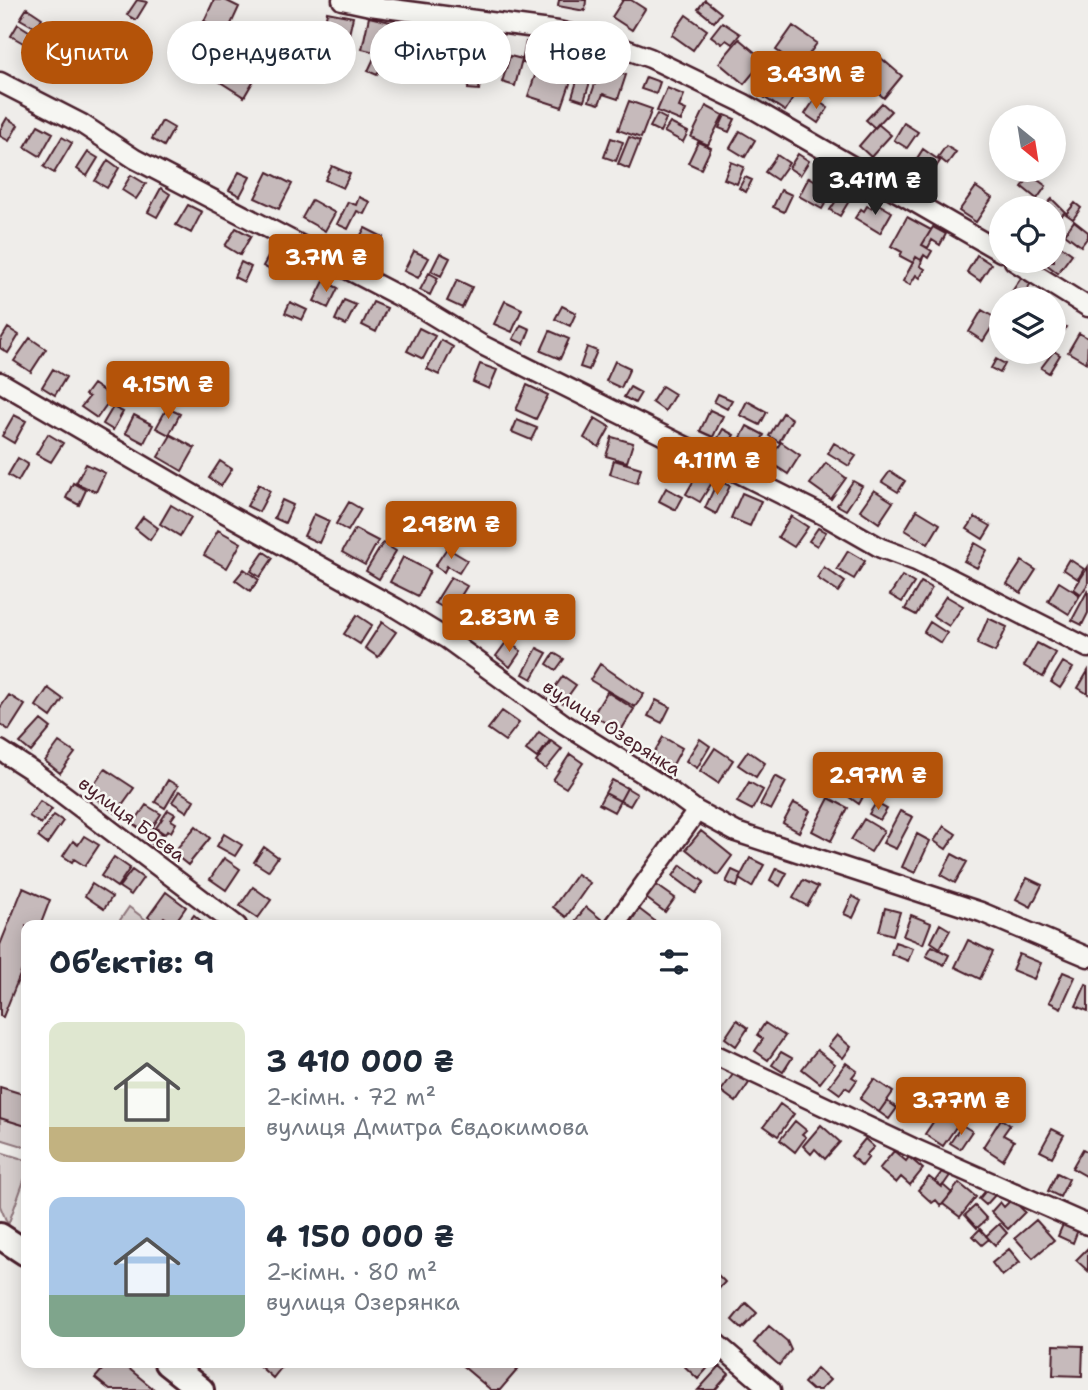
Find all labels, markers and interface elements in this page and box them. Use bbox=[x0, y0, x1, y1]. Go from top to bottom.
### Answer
chip: Купити bbox=[21, 21, 153, 84]
chip: Орендувати bbox=[167, 21, 356, 84]
chip: Фільтри bbox=[370, 21, 511, 84]
chip: Нове bbox=[525, 21, 631, 84]
pin: 3.43M ₴ bbox=[751, 52, 881, 111]
text: 3.43M ₴ bbox=[767, 59, 865, 89]
north arrow bbox=[989, 105, 1066, 182]
map controls bbox=[989, 105, 1066, 364]
pin: 3.41M ₴ bbox=[810, 158, 940, 217]
text: 3.41M ₴ bbox=[829, 165, 921, 195]
button: locate bbox=[989, 196, 1066, 273]
pin: 3.7M ₴ bbox=[269, 234, 383, 294]
text: 3.7M ₴ bbox=[285, 242, 367, 272]
button: layers bbox=[989, 287, 1066, 364]
pin: 4.15M ₴ bbox=[103, 362, 233, 421]
text: 4.15M ₴ bbox=[122, 369, 214, 399]
pin: 4.11M ₴ bbox=[652, 438, 782, 497]
text: 4.11M ₴ bbox=[674, 445, 760, 475]
pin: 2.98M ₴ bbox=[386, 502, 516, 561]
text: 2.98M ₴ bbox=[401, 509, 501, 539]
pin: 2.83M ₴ bbox=[444, 594, 574, 654]
text: 2.83M ₴ bbox=[458, 602, 560, 632]
street label: вулиця Озерянка bbox=[538, 674, 686, 782]
pin: 2.97M ₴ bbox=[813, 752, 943, 812]
text: 2.97M ₴ bbox=[829, 760, 927, 790]
street label: вулиця Боєва bbox=[73, 771, 191, 868]
text: Об’єктів: 9 bbox=[49, 942, 215, 983]
icon: filters bbox=[655, 943, 693, 981]
text: 3 410 000 ₴ bbox=[266, 1041, 454, 1082]
icon: home bbox=[105, 1050, 189, 1134]
pin: 3.77M ₴ bbox=[896, 1078, 1026, 1137]
text: 2-кімн. · 72 m² bbox=[266, 1082, 436, 1112]
text: 3.77M ₴ bbox=[912, 1085, 1010, 1115]
text: вулиця Дмитра Євдокимова bbox=[266, 1112, 589, 1142]
text: 4 150 000 ₴ bbox=[266, 1216, 455, 1257]
icon: home bbox=[105, 1225, 189, 1309]
text: 2-кімн. · 80 m² bbox=[266, 1257, 437, 1287]
text: вулиця Озерянка bbox=[266, 1287, 460, 1317]

